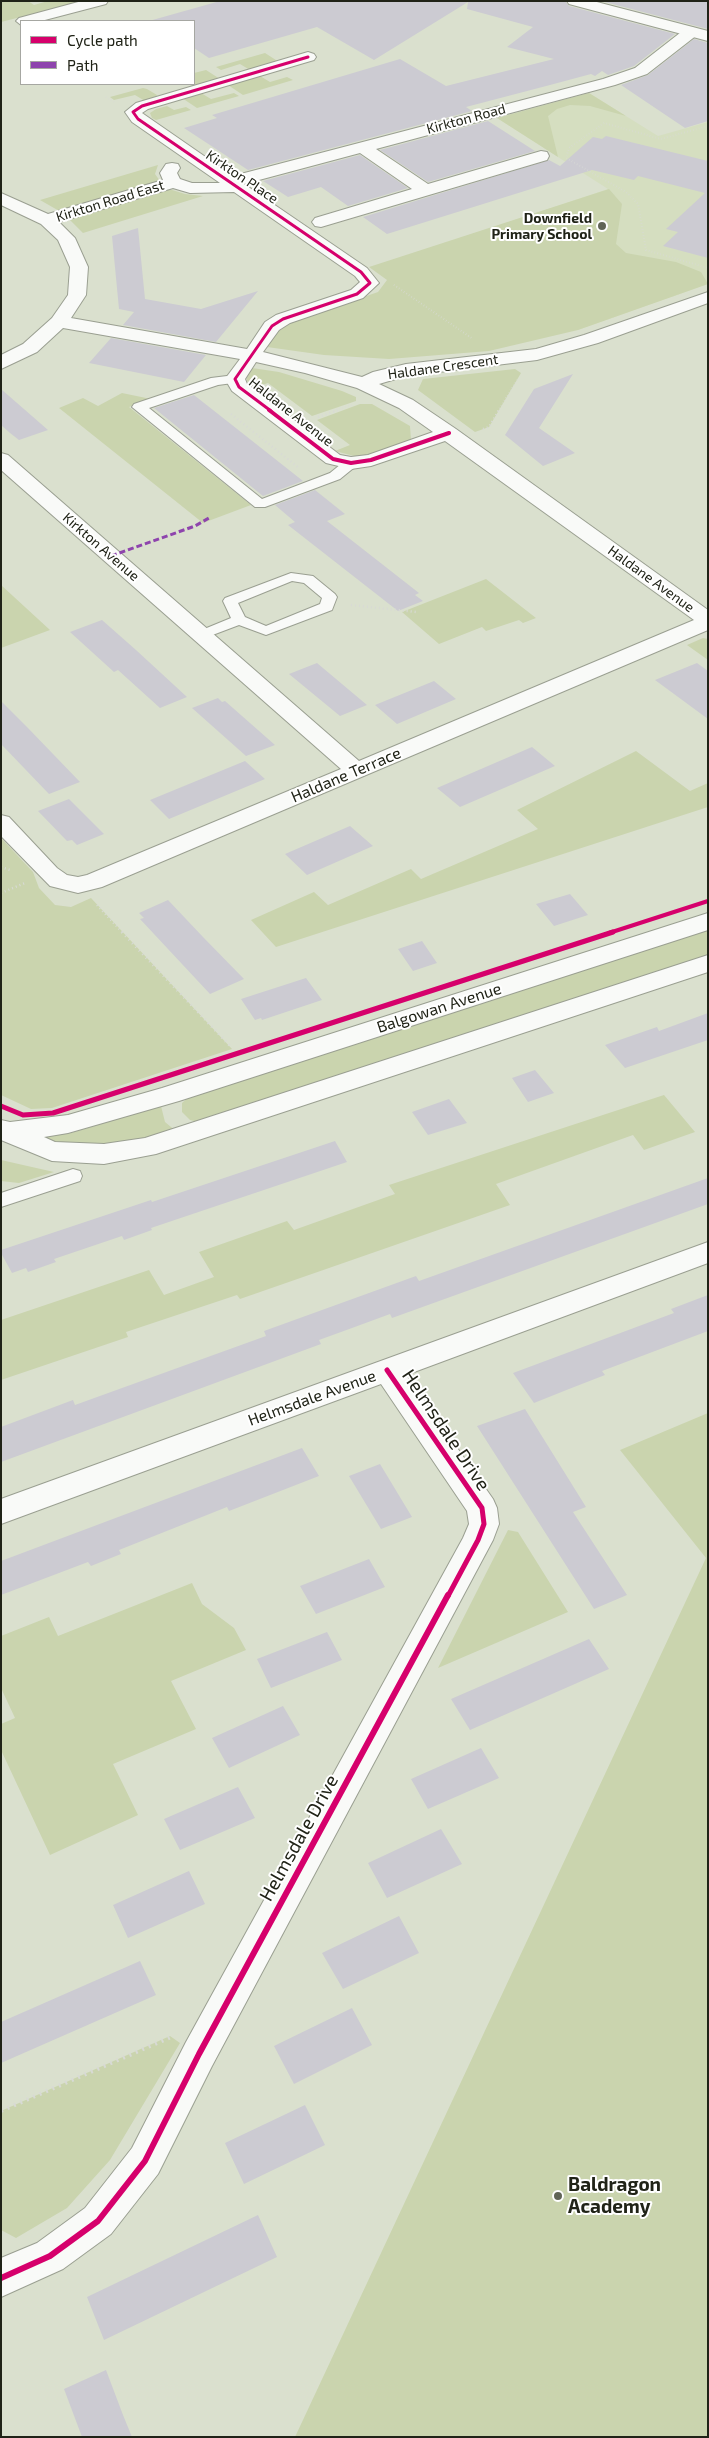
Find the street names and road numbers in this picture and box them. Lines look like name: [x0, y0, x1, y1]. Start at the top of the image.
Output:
street label: Kirkton Road: [425, 100, 507, 138]
street label: Kirkton Place: [203, 147, 281, 207]
street label: Kirkton Road East: [54, 177, 166, 225]
street label: Haldane Crescent: [387, 351, 499, 383]
street label: Haldane Avenue: [245, 374, 337, 450]
street label: Kirkton Avenue: [59, 509, 143, 585]
street label: Haldane Avenue: [605, 542, 697, 616]
street label: Haldane Terrace: [288, 743, 404, 807]
street label: Balgowan Avenue: [374, 979, 504, 1037]
street label: Helmsdale Drive: [397, 1365, 495, 1495]
street label: Helmsdale Avenue: [245, 1366, 379, 1430]
street label: Helmsdale Drive: [255, 1771, 343, 1905]

